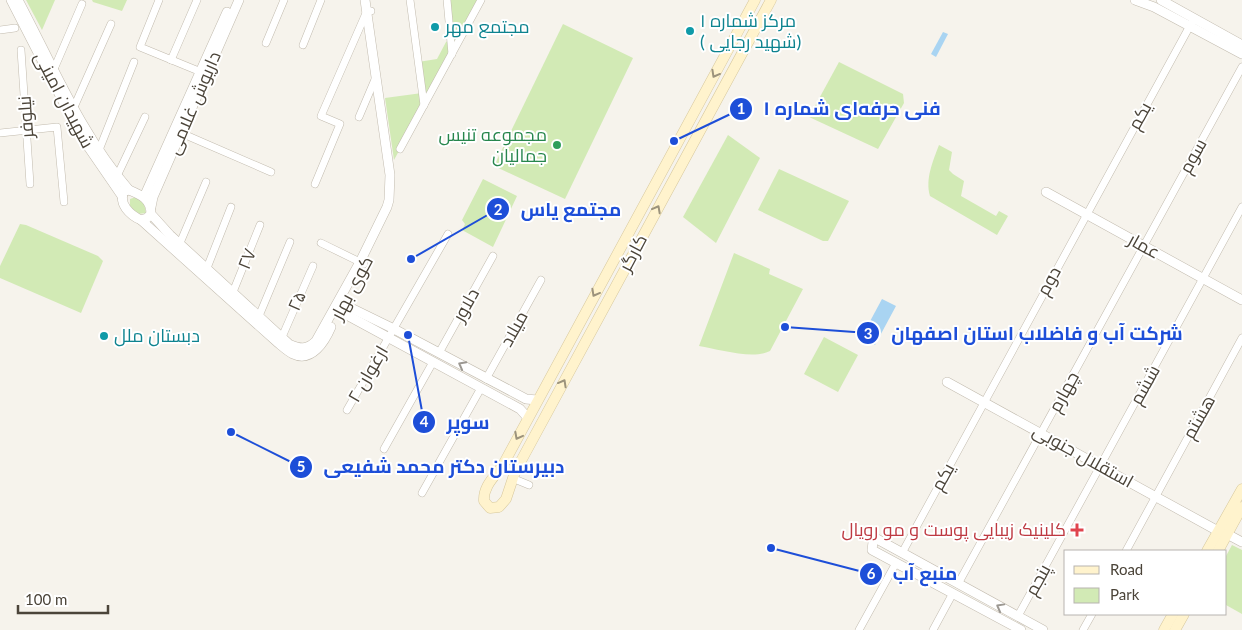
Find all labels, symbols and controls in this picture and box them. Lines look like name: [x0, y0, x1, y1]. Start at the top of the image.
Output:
place label: مرکز شماره ۱ ( شهید رجایی): [700, 9, 801, 53]
place label: مجتمع مهر: [444, 15, 530, 39]
marker: مجتمع مهر: [429, 21, 441, 33]
marker: مرکز شماره ۱ ( شهید رجایی): [684, 25, 696, 37]
street label: شهیدان امینی: [29, 48, 99, 152]
street label: داریوش غلامی: [161, 48, 226, 158]
one-way arrow: [711, 68, 721, 77]
callout: فنی حرفه‌ای شماره ۱: [728, 92, 951, 126]
street label: نیلوفر: [13, 95, 39, 140]
text: فنی حرفه‌ای شماره ۱: [763, 96, 941, 120]
street label: یکم: [1123, 98, 1157, 134]
text: 1: [737, 99, 745, 117]
place label: مجموعه تنیس جمالیان: [439, 123, 547, 167]
street label: سوم: [1174, 134, 1212, 178]
marker: مجموعه تنیس جمالیان: [551, 139, 563, 151]
callout: مجتمع یاس: [486, 192, 631, 226]
text: مجتمع یاس: [521, 197, 621, 223]
text: 2: [494, 200, 503, 218]
one-way arrow: [651, 206, 661, 215]
street label: عمار: [1123, 227, 1164, 264]
street label: کارگر: [613, 230, 652, 276]
street label: ۲۷: [232, 245, 260, 272]
street label: کوی بهار: [325, 252, 378, 325]
street label: دوم: [1031, 262, 1067, 300]
street label: دلاور: [447, 284, 484, 326]
street label: ۲۵: [282, 287, 310, 314]
one-way arrow: [592, 288, 602, 297]
street label: میلاد: [494, 307, 532, 350]
callout: شرکت آب و فاضلاب استان اصفهان: [856, 316, 1192, 350]
text: شرکت آب و فاضلاب استان اصفهان: [891, 321, 1183, 345]
place label: دبستان ملل: [114, 324, 200, 347]
text: 3: [864, 324, 872, 342]
marker: دبستان ملل: [98, 330, 110, 342]
street label: ارغوان ۲: [342, 341, 393, 406]
street label: ششم: [1124, 361, 1166, 409]
one-way arrow: [458, 362, 467, 372]
street label: چهارم: [1043, 367, 1085, 417]
one-way arrow: [557, 379, 567, 388]
street label: هشتم: [1177, 391, 1221, 443]
callout: سوپر: [412, 405, 500, 439]
text: سوپر: [446, 410, 489, 436]
text: 4: [420, 412, 429, 430]
street label: استقلال جنوبی: [1029, 418, 1138, 493]
one-way arrow: [514, 431, 524, 440]
callout: دبیرستان دکتر محمد شفیعی: [289, 450, 575, 484]
text: دبیرستان دکتر محمد شفیعی: [323, 454, 565, 478]
text: 5: [297, 457, 305, 475]
street label: یکم: [926, 459, 960, 495]
place label: کلینیک زیبایی پوست و مو رویال: [842, 518, 1066, 542]
marker: کلینیک زیبایی پوست و مو رویال: [1070, 523, 1084, 537]
legend: [1064, 550, 1227, 615]
callout: منبع آب: [858, 557, 968, 591]
street label: پنجم: [1020, 560, 1057, 600]
text: Road: [1110, 560, 1143, 578]
text: منبع آب: [893, 561, 957, 587]
text: 6: [867, 564, 876, 582]
scale bar: [18, 582, 108, 614]
text: Park: [1110, 585, 1140, 603]
text: 100 m: [25, 590, 67, 608]
one-way arrow: [997, 603, 1006, 613]

